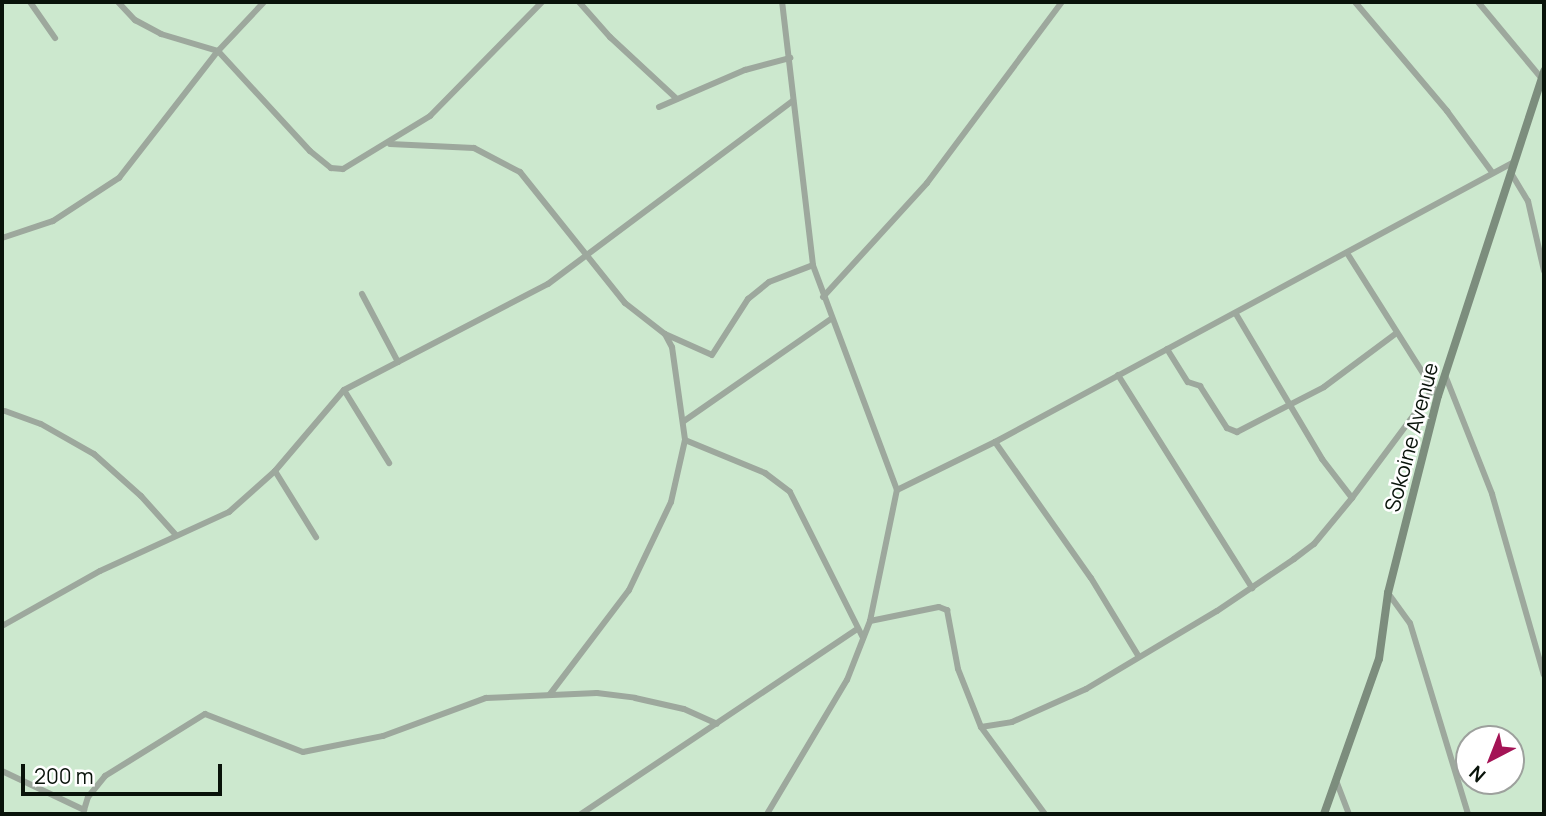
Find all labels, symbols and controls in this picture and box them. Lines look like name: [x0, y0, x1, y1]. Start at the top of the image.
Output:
street label: Sokoine Avenue: [1379, 360, 1443, 514]
north arrow: [1455, 725, 1525, 795]
scale bar: [24, 750, 226, 794]
text: N: [1464, 760, 1491, 788]
text: 200 m: [34, 762, 94, 790]

